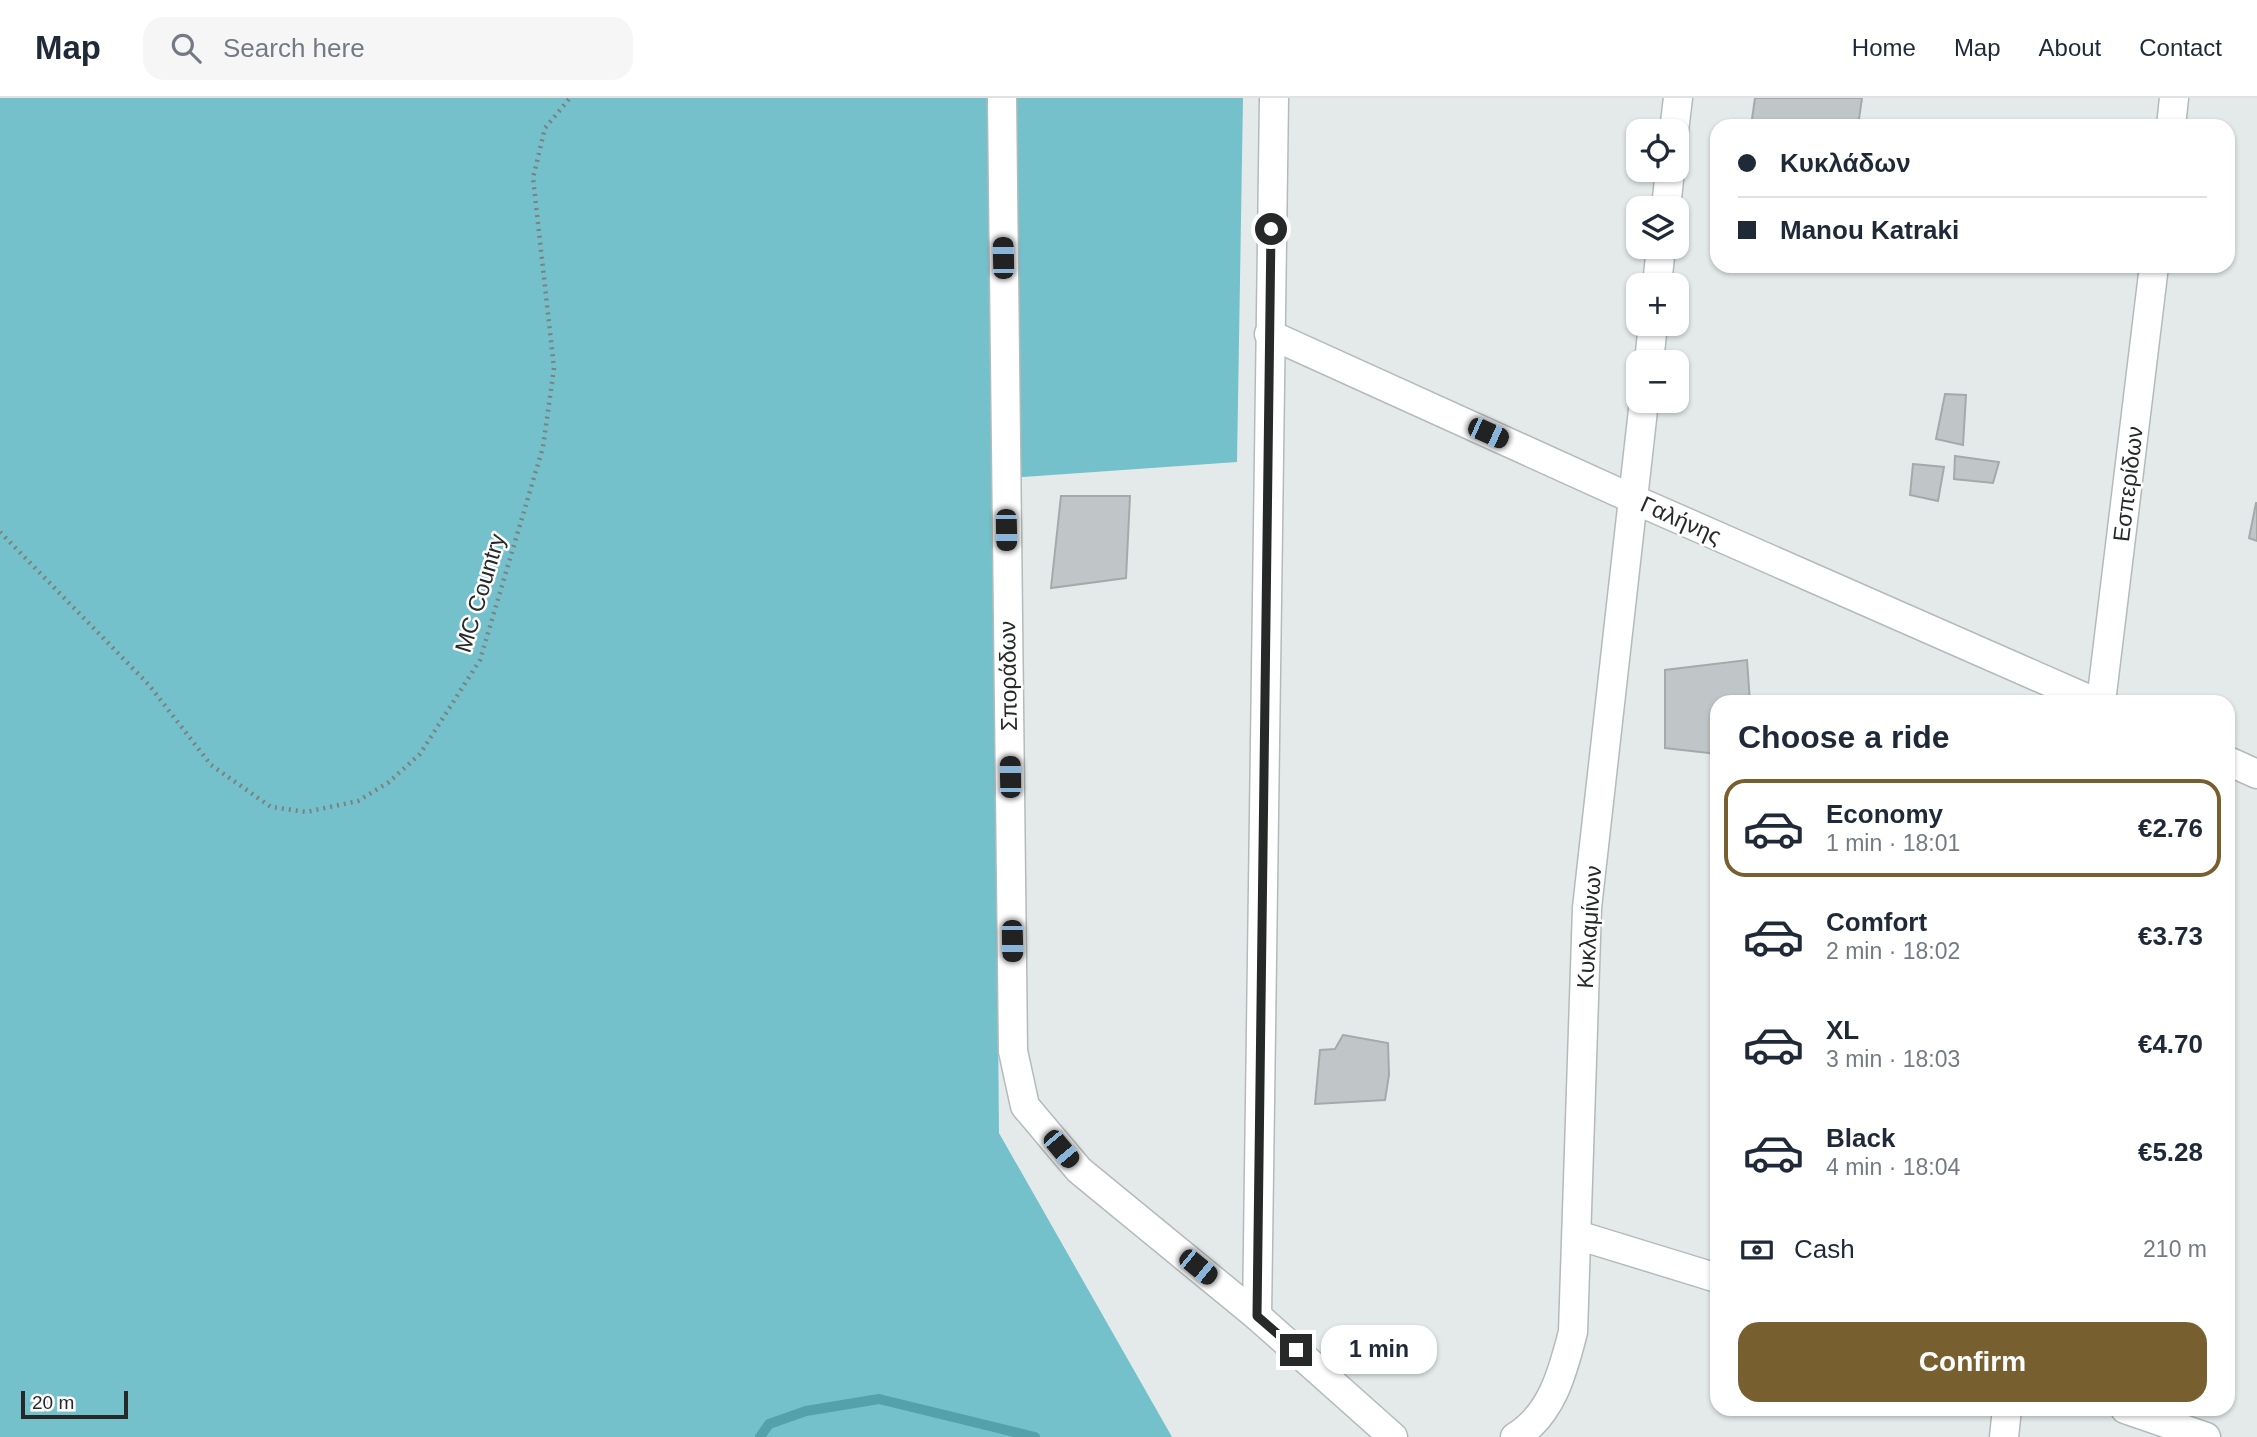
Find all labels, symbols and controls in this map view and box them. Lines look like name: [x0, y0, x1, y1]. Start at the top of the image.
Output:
search box: [143, 17, 633, 80]
text: Map: [35, 29, 101, 66]
icon: search: [167, 29, 205, 67]
text: Search here: [223, 33, 365, 63]
text: Home: [1852, 34, 1916, 61]
text: Map: [1954, 34, 2001, 61]
text: About: [2039, 34, 2101, 61]
text: Contact: [2139, 34, 2222, 61]
map controls: [1626, 119, 1689, 413]
button: locate: [1626, 119, 1689, 182]
text: Κυκλάδων: [1780, 148, 1911, 178]
button: layers: [1626, 196, 1689, 259]
route start: [1255, 213, 1287, 245]
text: Manou Katraki: [1780, 215, 1959, 245]
car: [993, 237, 1014, 279]
button: +: [1626, 273, 1689, 336]
button: −: [1626, 350, 1689, 413]
car: [1465, 415, 1512, 451]
street label: Εσπερίδων: [2108, 425, 2148, 543]
street label: Γαλήνης: [1637, 491, 1725, 549]
car: [996, 509, 1017, 551]
street label: MC Country: [450, 530, 511, 655]
street label: Σποράδων: [994, 621, 1022, 731]
text: Choose a ride: [1738, 719, 1950, 755]
car: [1000, 756, 1021, 798]
icon: car: [1742, 797, 1805, 860]
text: Economy: [1826, 799, 1943, 829]
text: €2.76: [2138, 813, 2203, 843]
text: 1 min · 18:01: [1826, 830, 1960, 856]
street label: Κυκλαμίνων: [1572, 865, 1606, 989]
icon: car: [1742, 905, 1805, 968]
text: Comfort: [1826, 907, 1927, 937]
car: [1002, 920, 1023, 962]
text: €3.73: [2138, 921, 2203, 951]
text: 2 min · 18:02: [1826, 938, 1960, 964]
icon: car: [1742, 1013, 1805, 1076]
text: XL: [1826, 1015, 1859, 1045]
text: €4.70: [2138, 1029, 2203, 1059]
text: 3 min · 18:03: [1826, 1046, 1960, 1072]
icon: car: [1742, 1121, 1805, 1184]
text: Black: [1826, 1123, 1895, 1153]
car: [1040, 1126, 1083, 1172]
text: €5.28: [2138, 1137, 2203, 1167]
text: 4 min · 18:04: [1826, 1154, 1960, 1180]
icon: cash: [1738, 1231, 1776, 1269]
text: Cash: [1794, 1234, 1855, 1264]
text: 210 m: [2143, 1236, 2207, 1262]
car: [1176, 1246, 1221, 1288]
button: Confirm: [1738, 1322, 2207, 1402]
callout: 1 min: [1320, 1326, 1436, 1374]
route end: [1280, 1334, 1312, 1366]
text: 1 min: [1349, 1336, 1409, 1362]
scale bar: [21, 1388, 128, 1420]
text: 20 m: [32, 1392, 74, 1413]

